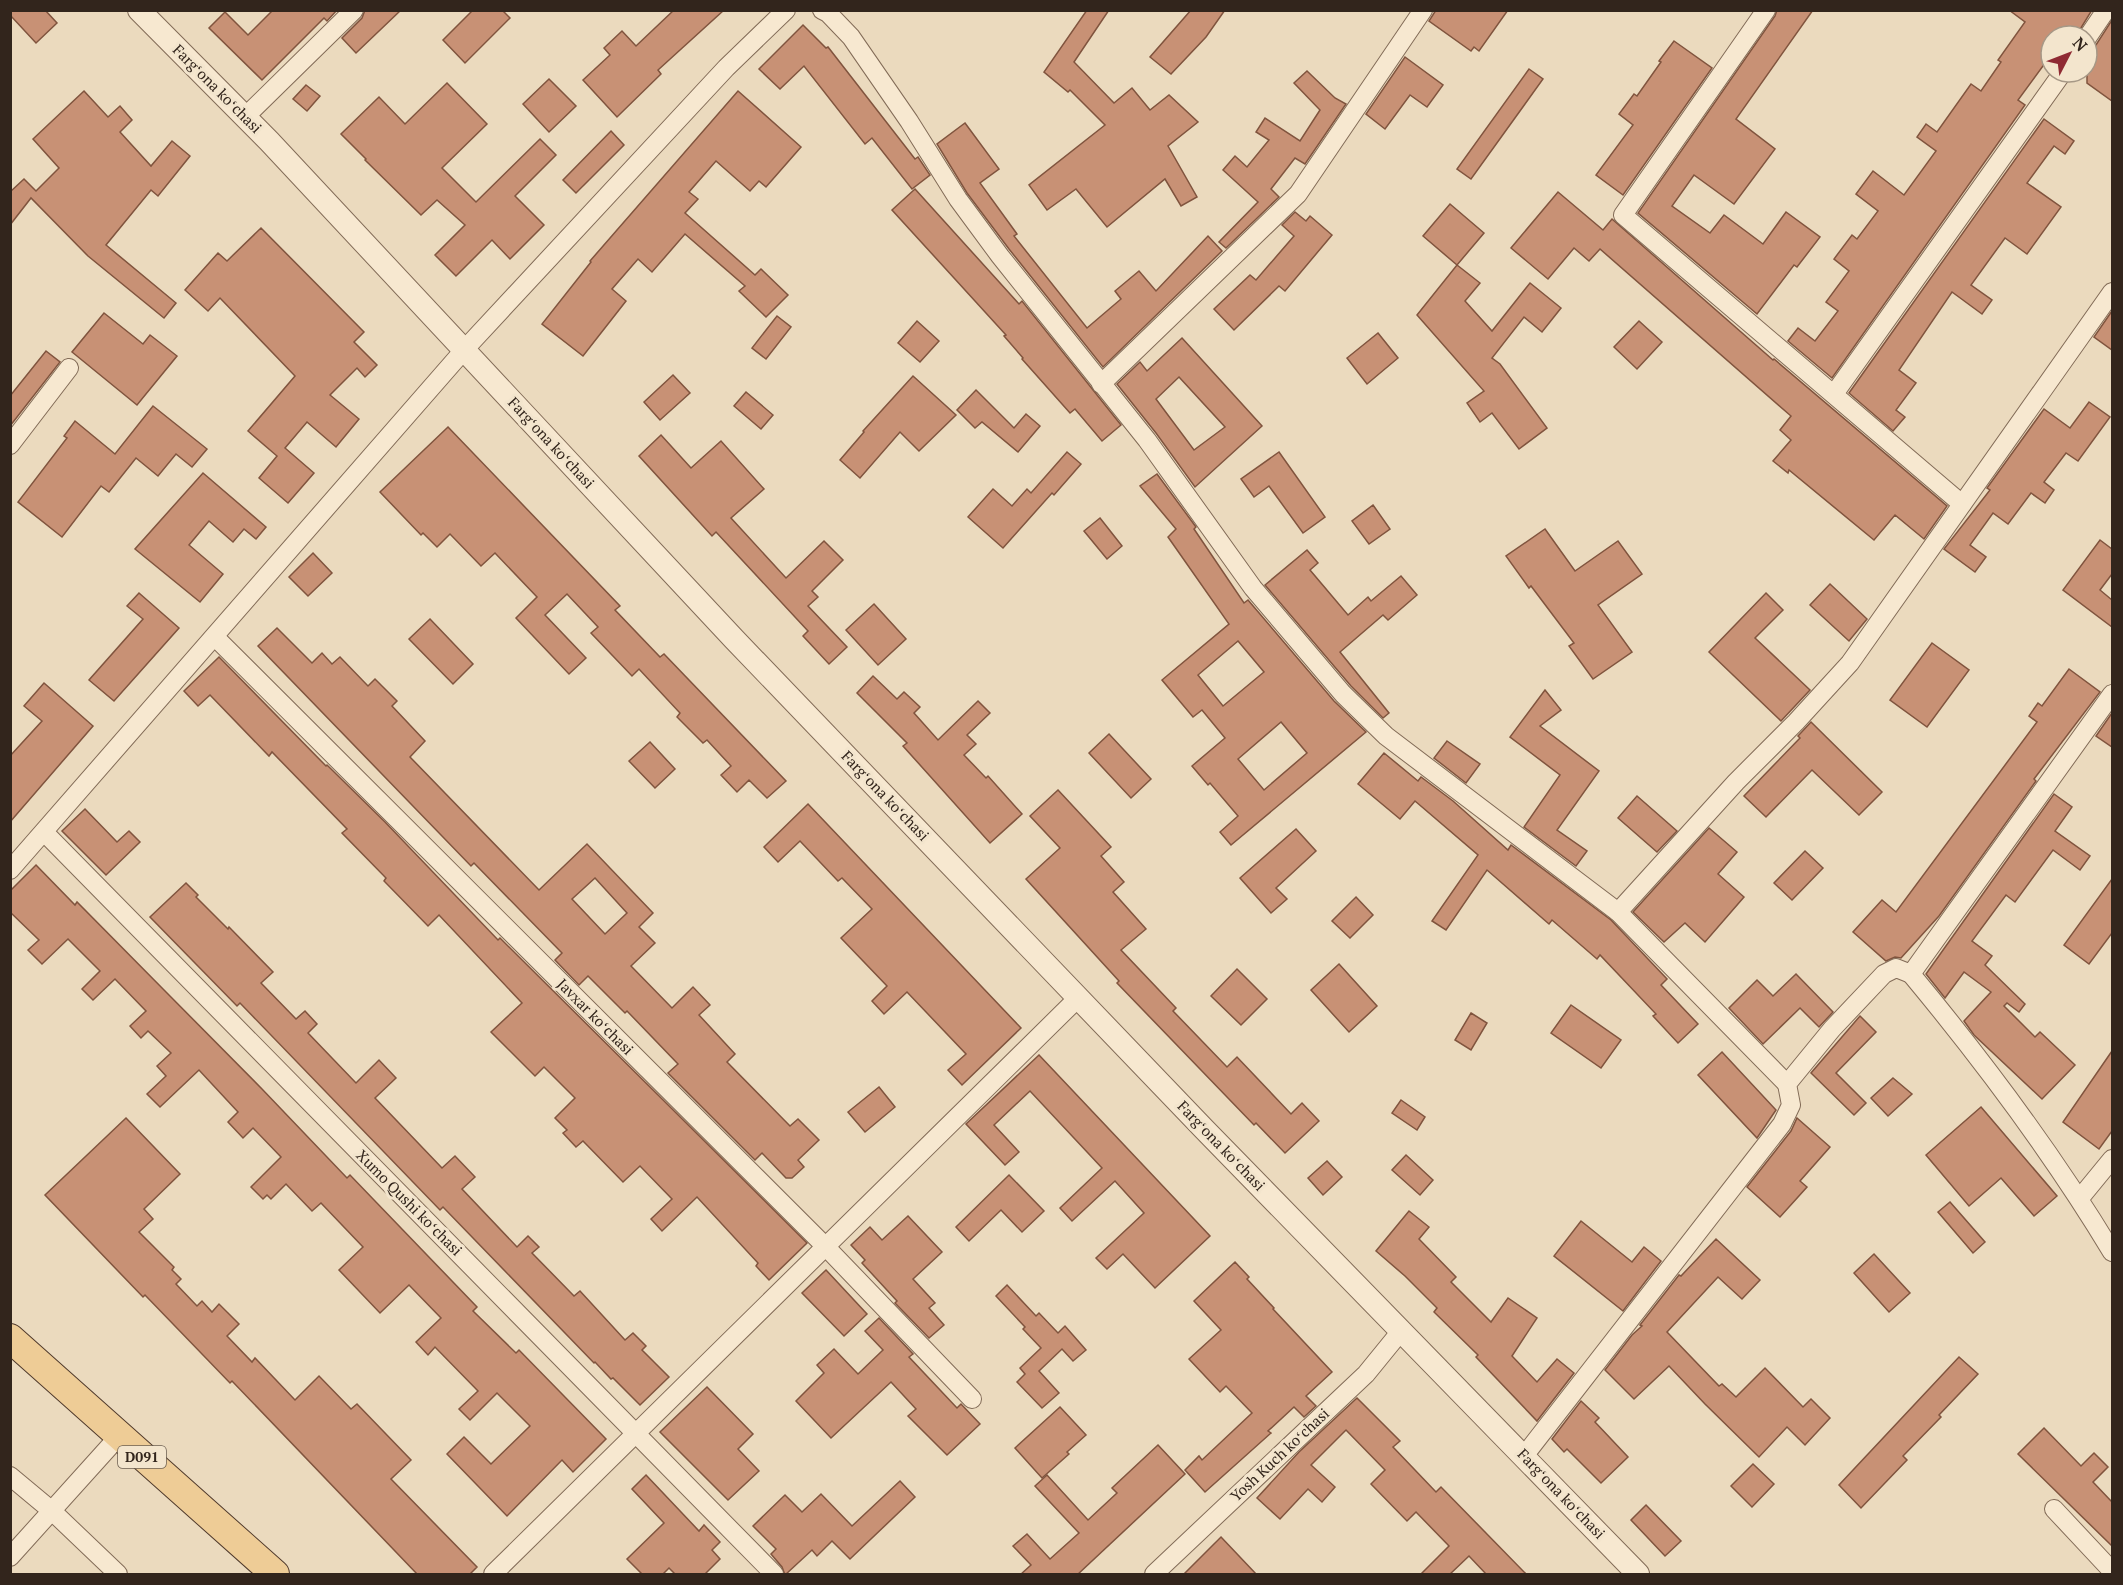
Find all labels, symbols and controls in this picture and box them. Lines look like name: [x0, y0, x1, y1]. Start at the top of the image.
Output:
north arrow: [2039, 24, 2099, 84]
text: N: [2068, 32, 2092, 56]
street label: Fargʻona koʻchasi: [169, 39, 267, 137]
street label: Fargʻona koʻchasi: [504, 392, 599, 492]
street label: Fargʻona koʻchasi: [838, 746, 934, 845]
street label: Javxar koʻchasi: [553, 974, 638, 1059]
street label: Fargʻona koʻchasi: [1174, 1096, 1270, 1195]
street label: Xumo Qushi koʻchasi: [352, 1145, 467, 1260]
street label: Yosh Kuch koʻchasi: [1226, 1403, 1333, 1505]
street label: Fargʻona koʻchasi: [1514, 1444, 1610, 1543]
road number: D091: [118, 1446, 166, 1468]

